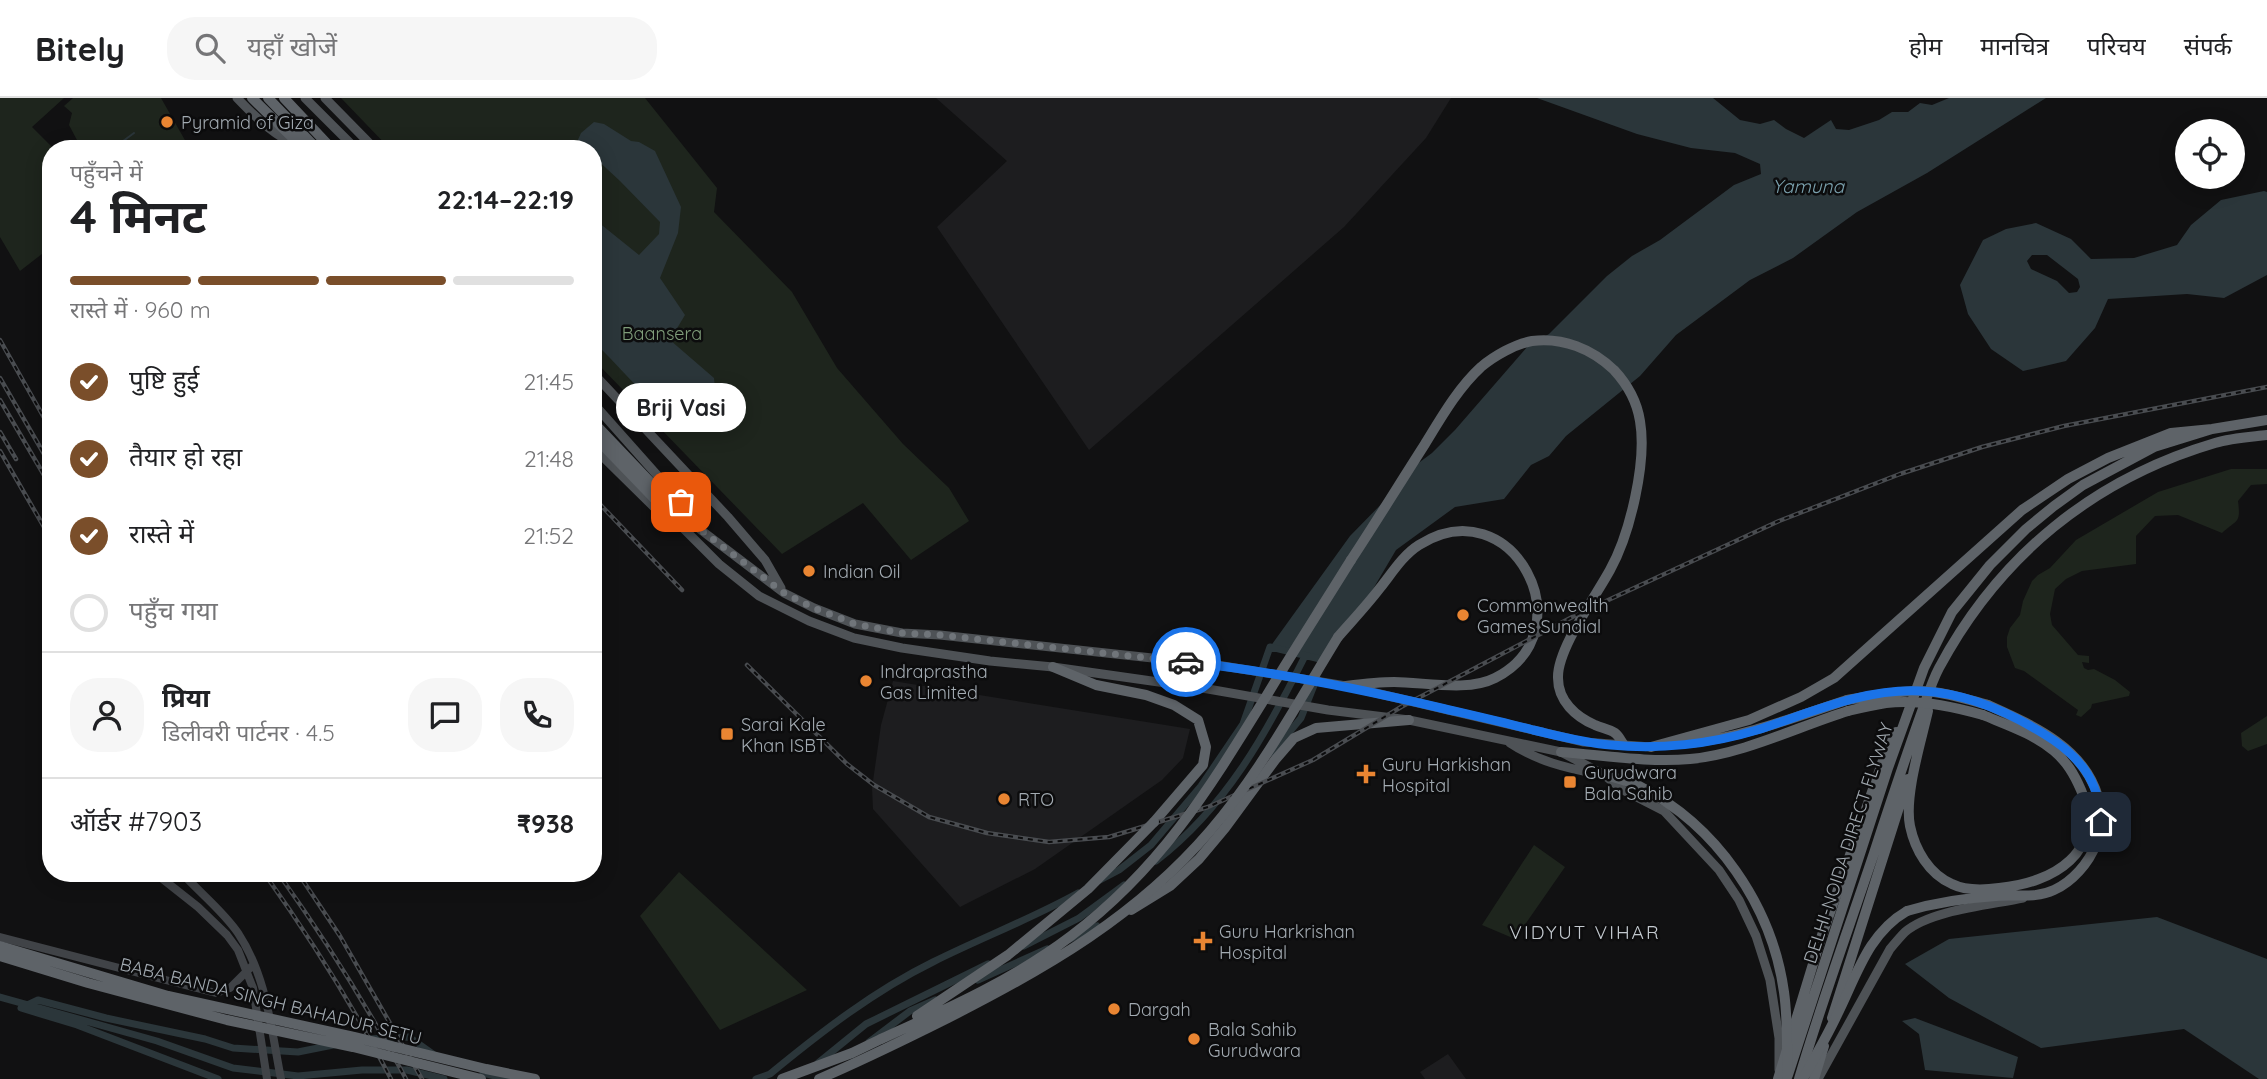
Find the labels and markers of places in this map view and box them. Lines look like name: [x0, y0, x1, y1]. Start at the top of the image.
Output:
place label: Pyramid of Giza: [181, 111, 314, 134]
marker: Pyramid of Giza: [159, 114, 175, 130]
callout: Brij Vasi: [616, 383, 746, 432]
pin: [651, 472, 711, 532]
place label: Indian Oil: [823, 560, 901, 583]
marker: Indian Oil: [801, 563, 817, 579]
place label: Commonwealth Games Sundial: [1477, 594, 1609, 638]
marker: Commonwealth Games Sundial: [1455, 607, 1471, 623]
place label: Indraprastha Gas Limited: [880, 660, 988, 704]
marker: Indraprastha Gas Limited: [858, 673, 874, 689]
place label: Sarai Kale Khan ISBT: [741, 713, 827, 757]
marker: Sarai Kale Khan ISBT: [719, 726, 735, 742]
place label: Guru Harkishan Hospital: [1382, 753, 1511, 797]
place label: Gurudwara Bala Sahib: [1584, 761, 1677, 805]
marker: Guru Harkishan Hospital: [1356, 764, 1376, 784]
marker: Gurudwara Bala Sahib: [1562, 774, 1578, 790]
place label: RTO: [1018, 788, 1054, 811]
marker: RTO: [996, 791, 1012, 807]
pin: [2071, 792, 2131, 852]
place label: Guru Harkrishan Hospital: [1219, 920, 1355, 964]
marker: Guru Harkrishan Hospital: [1193, 931, 1213, 951]
place label: Dargah: [1128, 998, 1191, 1021]
marker: Dargah: [1106, 1001, 1122, 1017]
place label: Bala Sahib Gurudwara: [1208, 1018, 1301, 1062]
marker: Bala Sahib Gurudwara: [1186, 1031, 1202, 1047]

